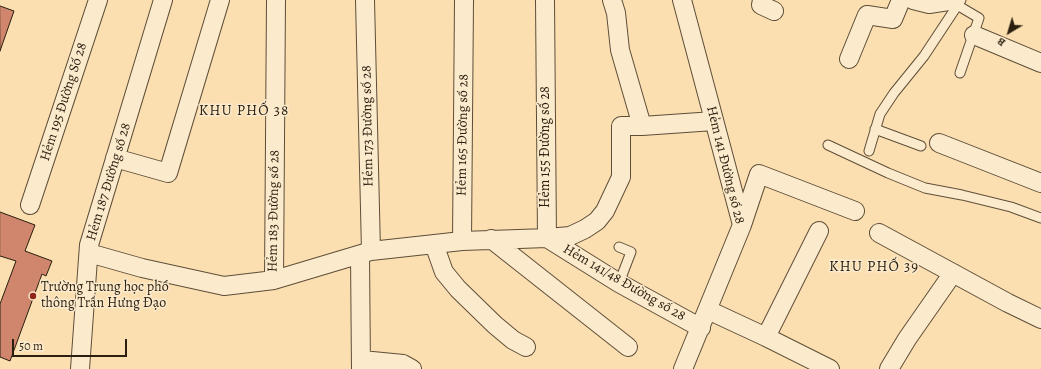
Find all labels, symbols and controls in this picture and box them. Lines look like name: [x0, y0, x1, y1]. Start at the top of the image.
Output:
north arrow: [989, 12, 1029, 52]
text: B: [994, 34, 1009, 50]
street label: Hẻm 195 Đường Số 28: [37, 41, 91, 163]
street label: Hẻm 173 Đường số 28: [359, 65, 377, 187]
street label: Hẻm 165 Đường số 28: [454, 74, 472, 196]
street label: Hẻm 155 Đường số 28: [538, 86, 554, 208]
district label: KHU PHỐ 38: [199, 102, 289, 120]
street label: Hẻm 141 Đường số 28: [702, 104, 748, 226]
street label: Hẻm 187 Đường số 28: [83, 121, 135, 243]
street label: Hẻm 183 Đường số 28: [265, 150, 283, 272]
street label: Hẻm 141/48 Đường số 28: [560, 241, 688, 325]
district label: KHU PHỐ 39: [829, 258, 919, 276]
place label: Trường Trung học phổ thông Trần Hưng Đạo: [41, 280, 169, 312]
marker: Trường Trung học phổ thông Trần Hưng Đạo: [28, 291, 38, 301]
scale bar: [14, 331, 129, 357]
text: 50 m: [19, 338, 43, 354]

